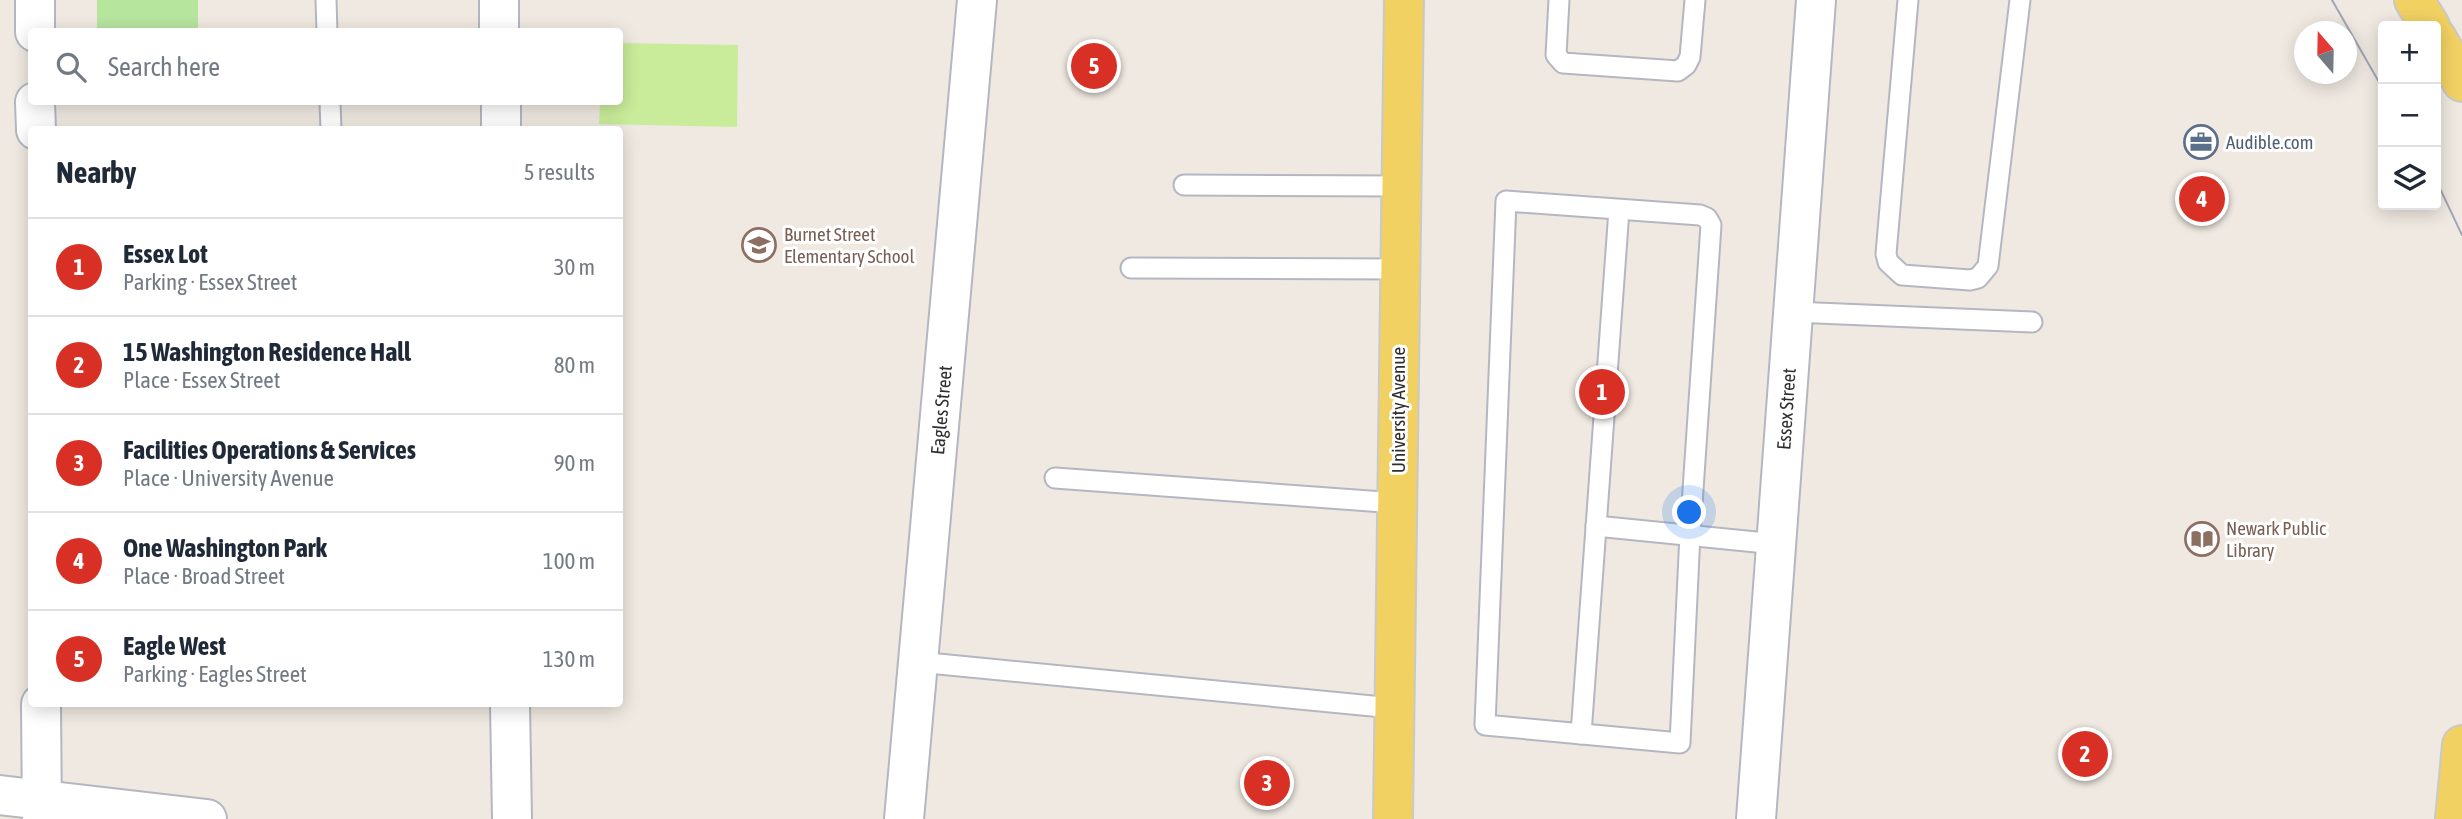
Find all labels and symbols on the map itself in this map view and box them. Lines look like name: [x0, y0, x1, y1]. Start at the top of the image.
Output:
north arrow: [2294, 21, 2357, 84]
pin: 5: [1071, 40, 1117, 92]
office icon: Audible.com: [2182, 123, 2220, 161]
place label: Audible.com: [2226, 131, 2313, 153]
pin: 4: [2179, 173, 2225, 225]
place label: Burnet Street Elementary School: [784, 223, 915, 267]
school or university icon: Burnet Street Elementary School: [740, 226, 778, 264]
street label: University Avenue: [1387, 347, 1409, 473]
street label: Eagles Street: [926, 364, 956, 456]
pin: 1: [1579, 366, 1625, 418]
street label: Essex Street: [1772, 367, 1800, 451]
your location: [1672, 495, 1706, 529]
place label: Newark Public Library: [2226, 517, 2327, 561]
library icon: Newark Public Library: [2183, 520, 2221, 558]
pin: 2: [2062, 728, 2108, 780]
pin: 3: [1244, 757, 1290, 809]

